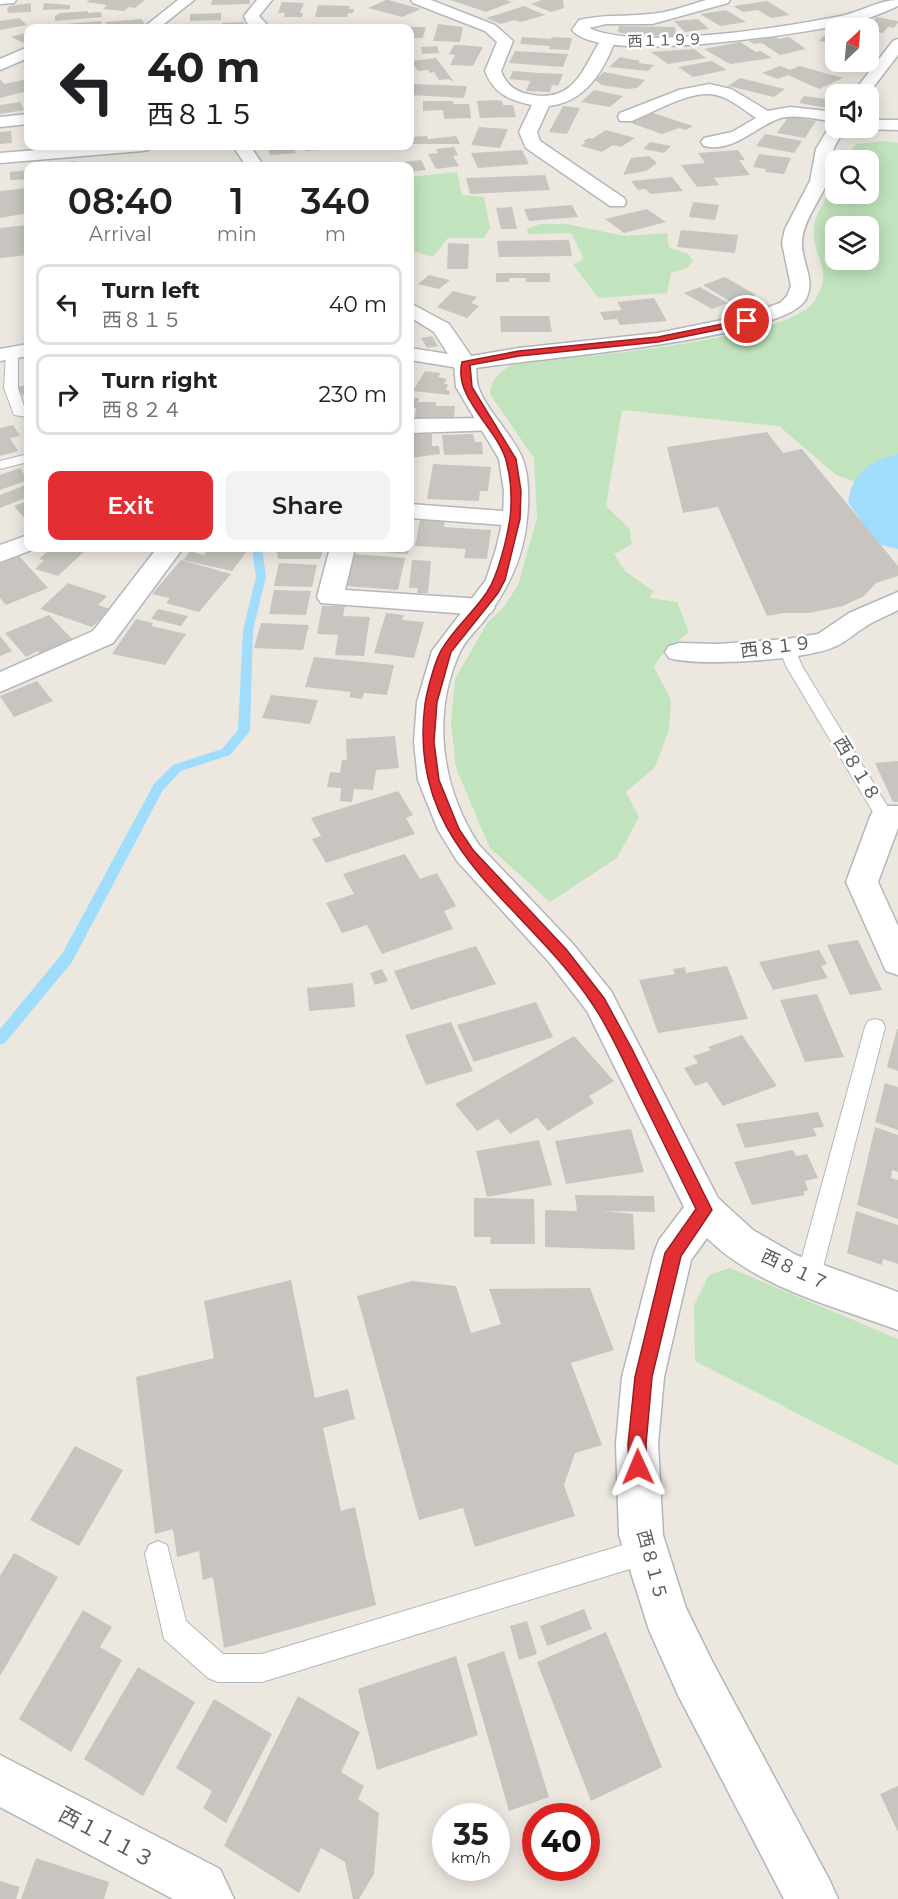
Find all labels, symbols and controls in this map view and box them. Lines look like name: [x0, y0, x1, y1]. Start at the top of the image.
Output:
north arrow: [825, 18, 879, 72]
map controls: [825, 18, 879, 270]
street label: 西１１９９: [627, 29, 703, 51]
text: 40 m: [147, 41, 260, 93]
icon: left: [48, 48, 126, 126]
button: sound: [825, 84, 879, 138]
text: 西８１５: [147, 98, 255, 131]
button: search: [825, 150, 879, 204]
text: 08:40: [68, 179, 173, 223]
text: 1: [230, 179, 244, 223]
text: 340: [301, 179, 370, 223]
button: layers: [825, 216, 879, 270]
text: Arrival: [89, 222, 152, 246]
text: min: [217, 222, 257, 246]
text: m: [325, 222, 346, 246]
text: Turn left: [102, 277, 200, 304]
icon: left: [51, 288, 84, 321]
text: 40 m: [329, 291, 387, 318]
pin: [721, 295, 772, 346]
icon: arrive: [730, 304, 763, 337]
text: 西８１５: [102, 308, 182, 332]
text: Turn right: [102, 367, 217, 394]
icon: right: [51, 378, 84, 411]
text: 230 m: [318, 381, 387, 408]
text: 西８２４: [102, 398, 182, 422]
button: Exit: [48, 471, 213, 540]
button: Share: [225, 471, 390, 540]
street label: 西８１９: [739, 632, 813, 662]
street label: 西８１８: [829, 732, 885, 806]
street label: 西８１７: [758, 1245, 832, 1295]
position arrow: [606, 1435, 670, 1499]
street label: 西８１５: [632, 1527, 672, 1603]
street label: 西１１１３: [55, 1801, 159, 1873]
speed limit sign: 40: [522, 1803, 600, 1881]
text: 35: [453, 1816, 489, 1853]
text: km/h: [451, 1848, 491, 1867]

